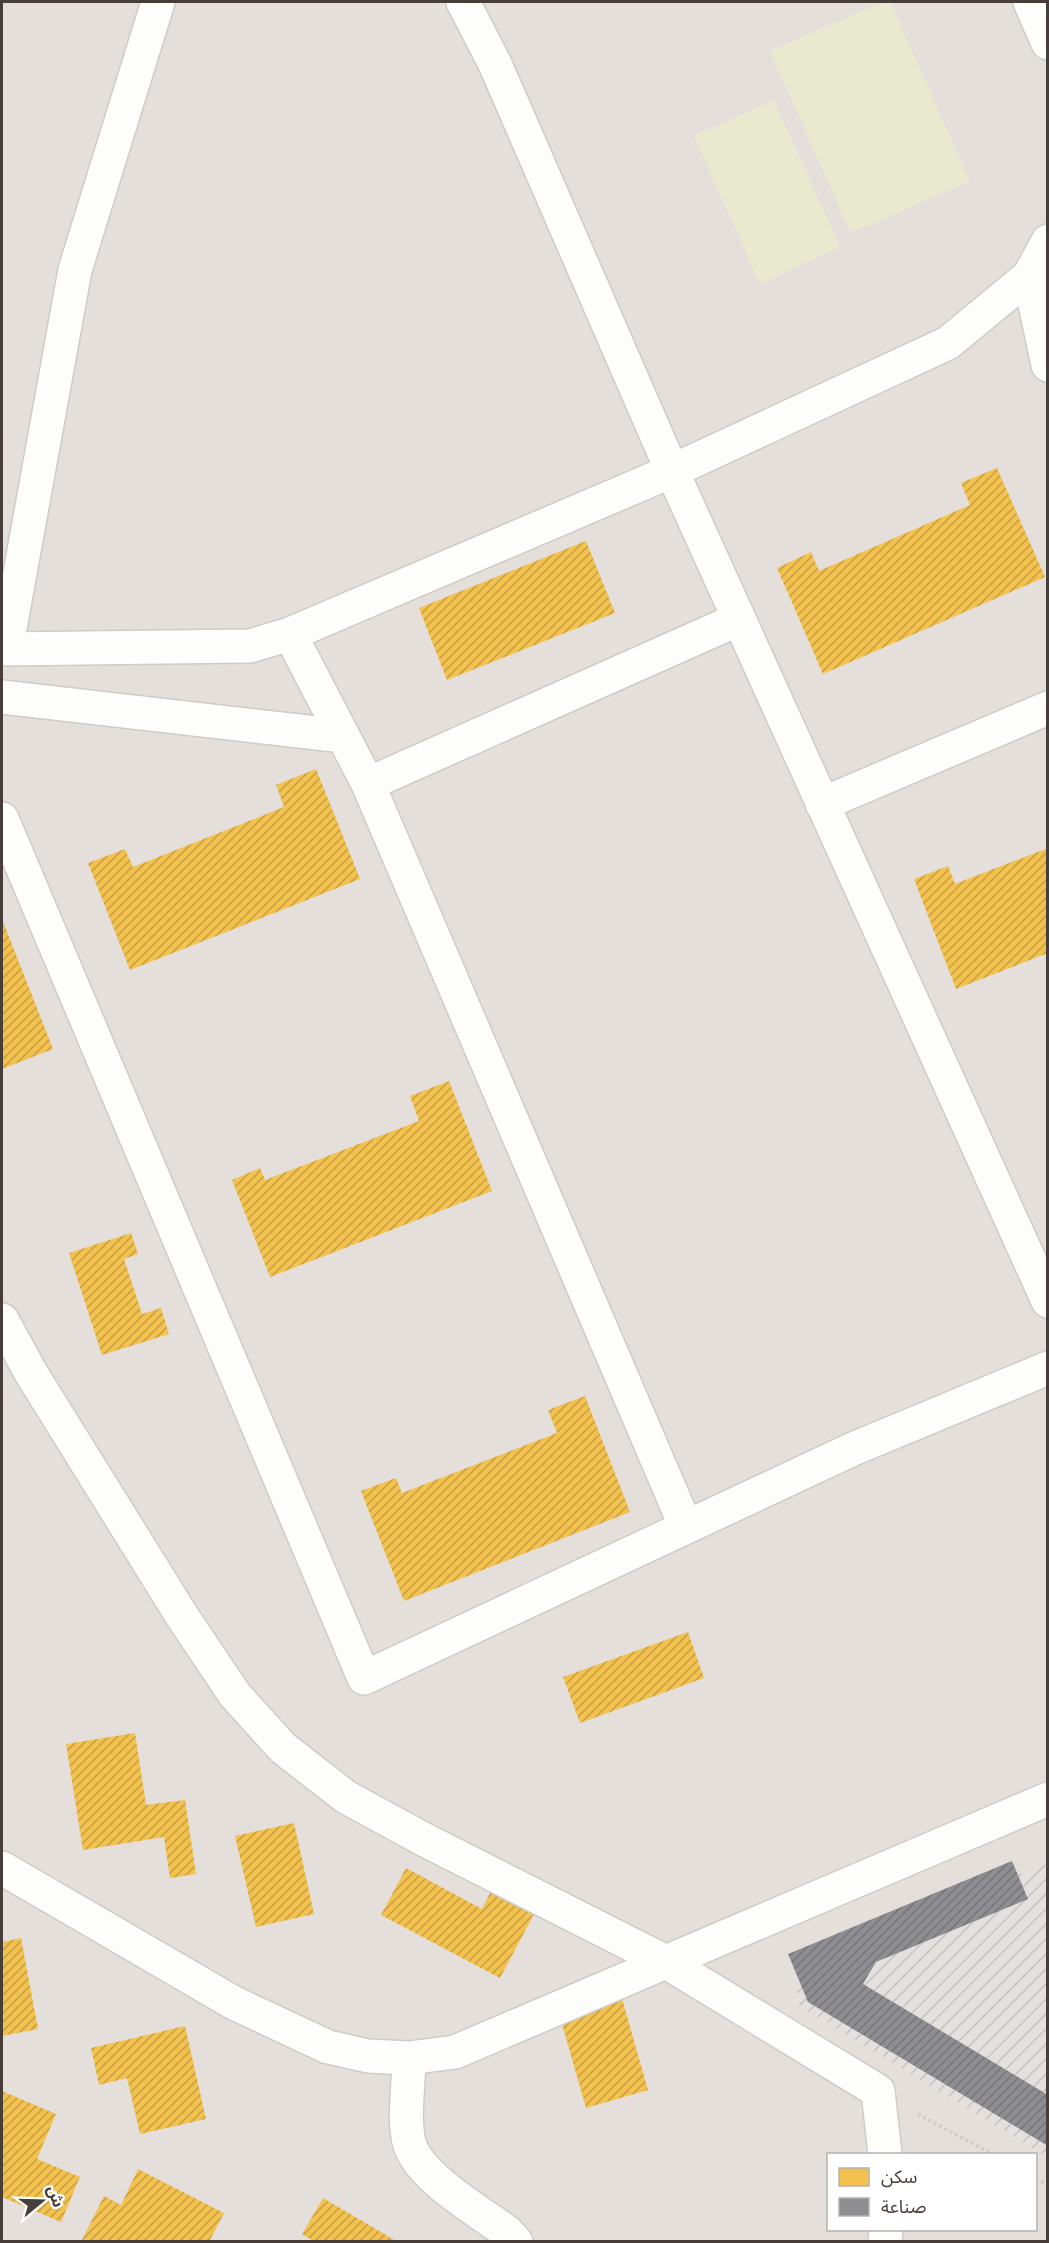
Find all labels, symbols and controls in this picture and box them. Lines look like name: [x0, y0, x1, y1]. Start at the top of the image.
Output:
legend: [827, 2153, 1037, 2231]
text: سكن: [881, 2164, 917, 2188]
north arrow: [12, 2171, 72, 2231]
text: ش: [42, 2182, 70, 2210]
text: صناعة: [881, 2194, 926, 2218]

